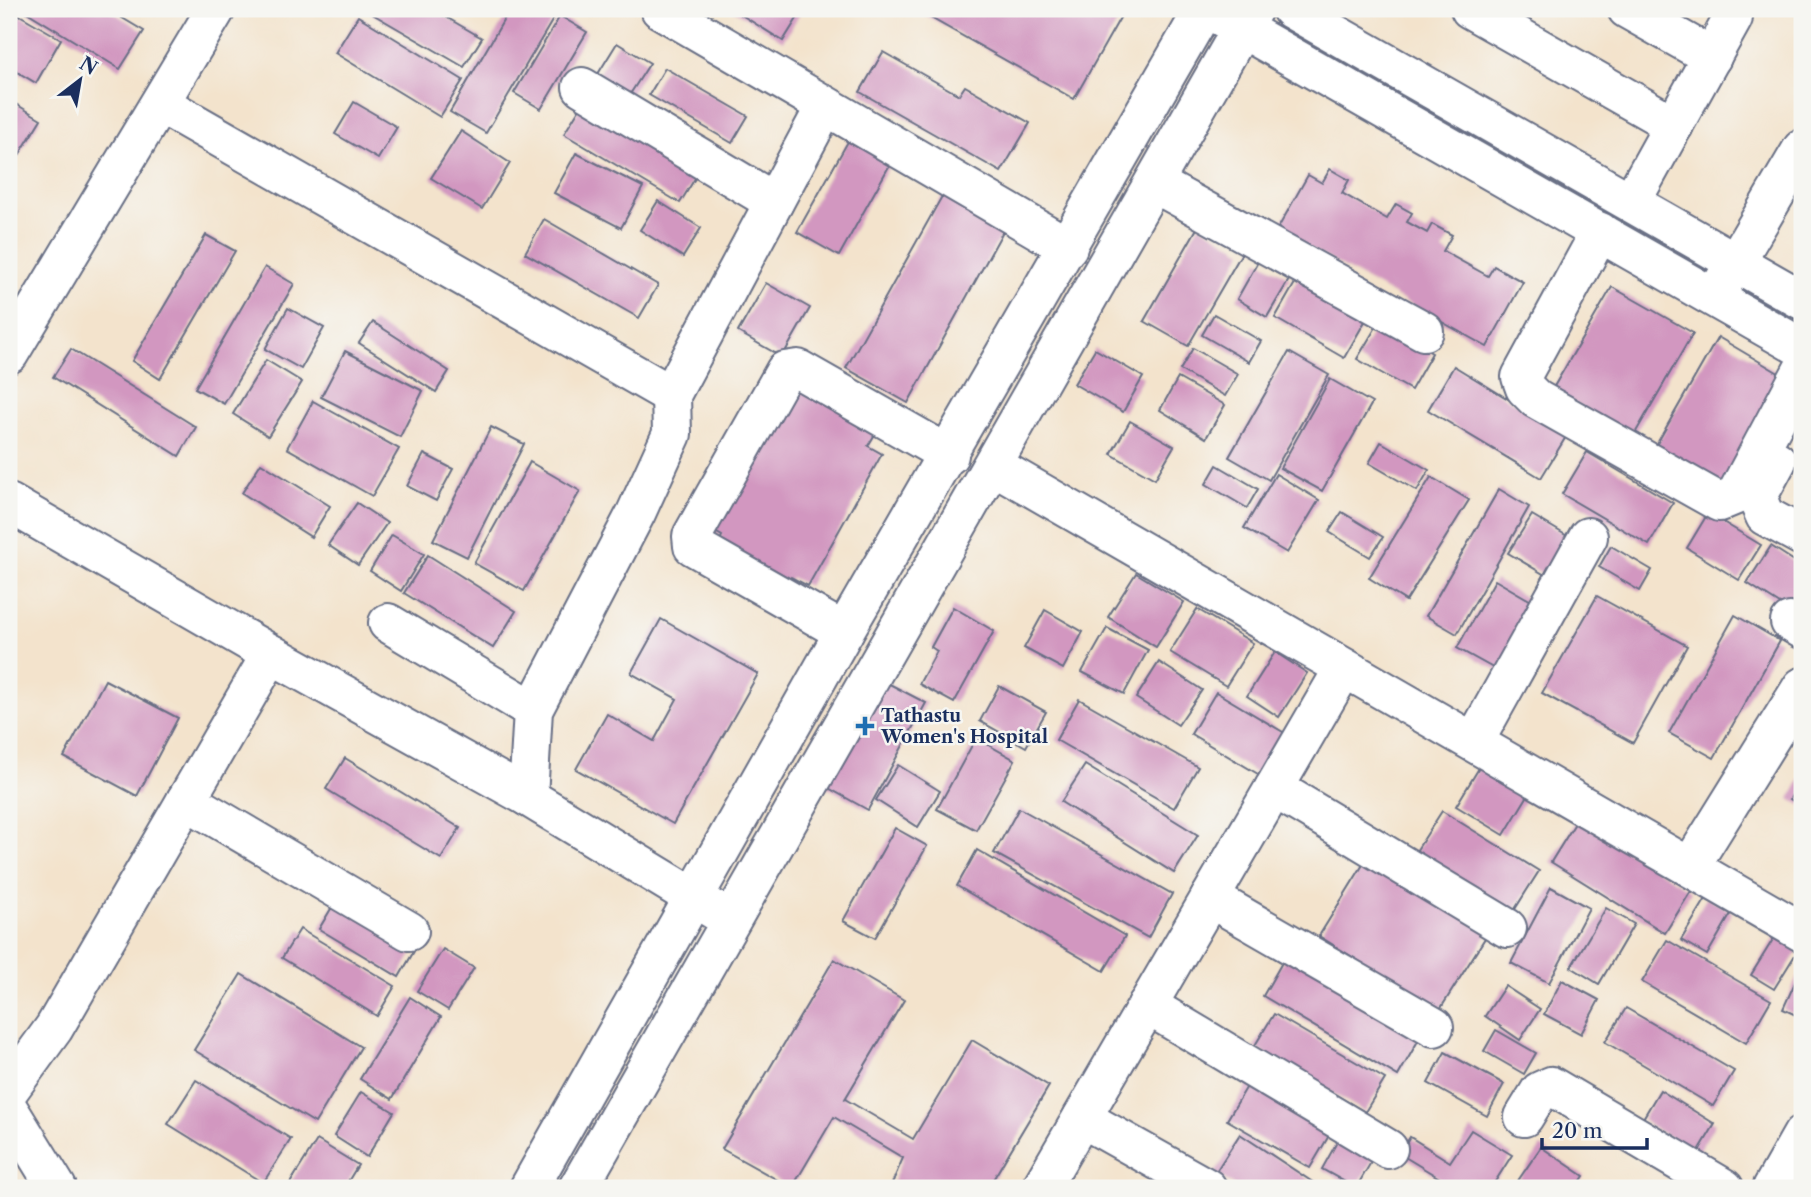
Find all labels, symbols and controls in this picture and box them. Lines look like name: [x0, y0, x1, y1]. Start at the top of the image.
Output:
north arrow: [46, 46, 116, 116]
text: N: [75, 52, 101, 80]
place label: Tathastu Women's Hospital: [880, 705, 1048, 748]
marker: Tathastu Women's Hospital: [855, 716, 875, 736]
scale bar: [1542, 1106, 1646, 1150]
text: 20 m: [1552, 1118, 1603, 1143]

